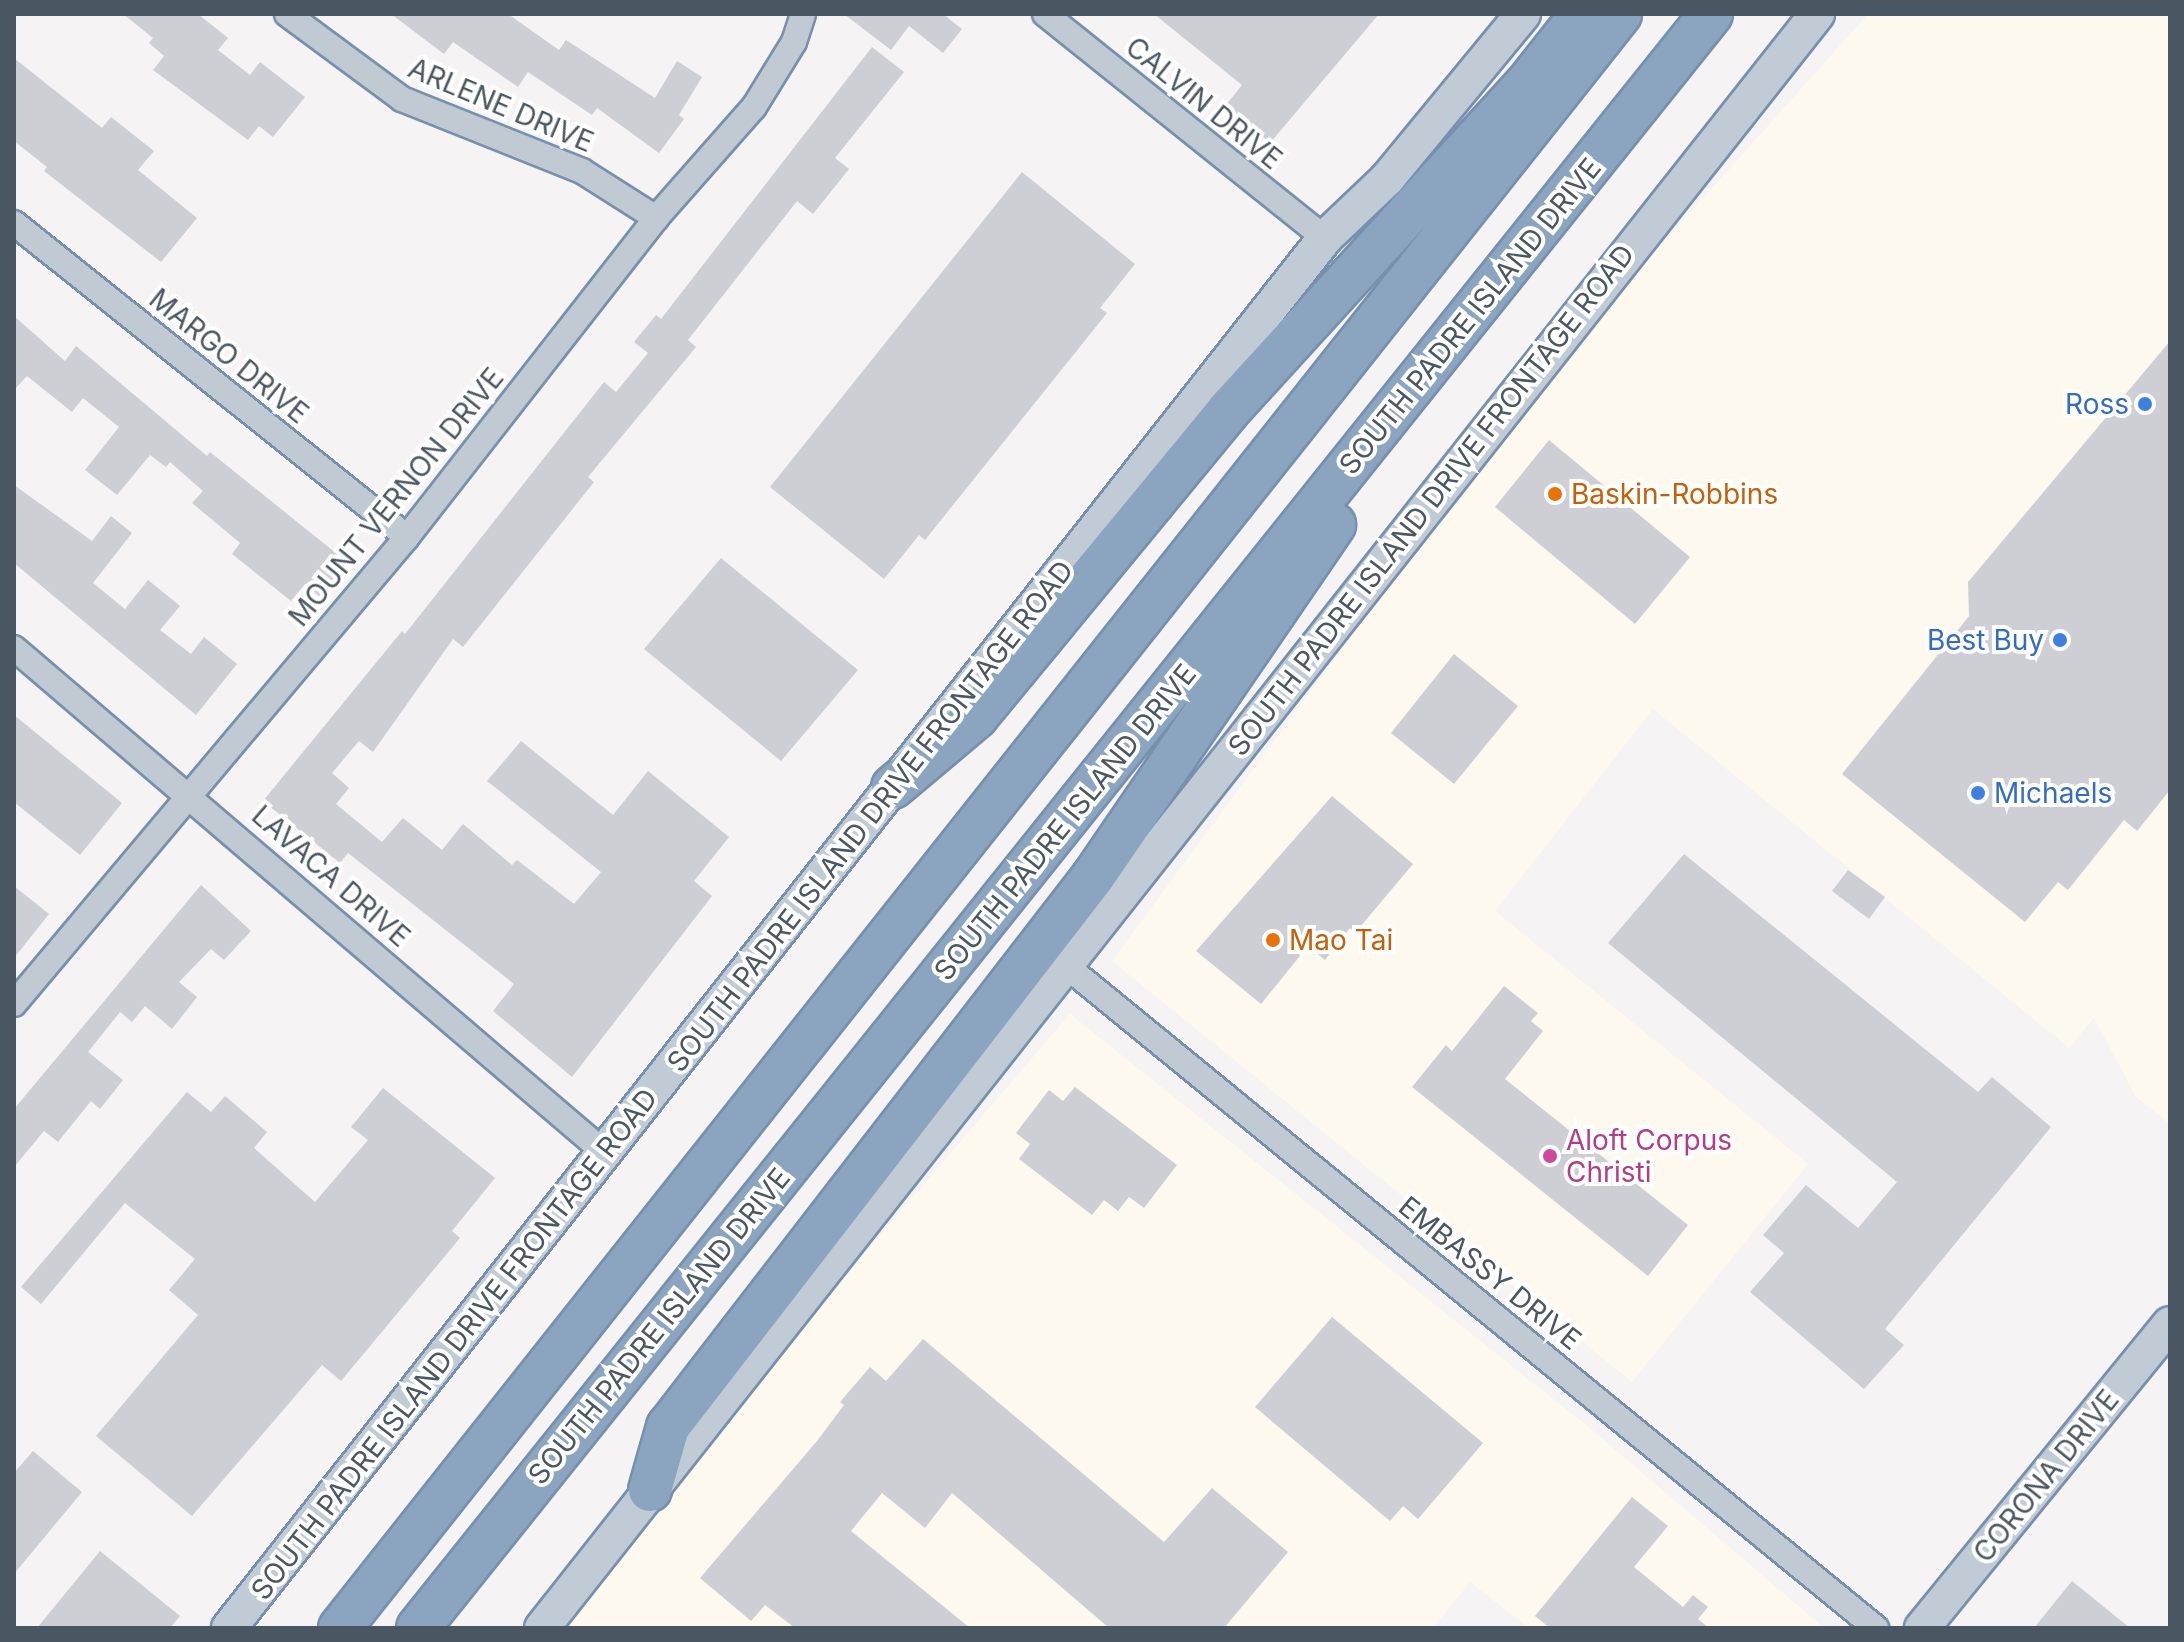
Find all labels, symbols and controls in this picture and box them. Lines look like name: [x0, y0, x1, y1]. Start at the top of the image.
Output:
street label: CALVIN DRIVE: [1119, 30, 1289, 176]
street label: ARLENE DRIVE: [403, 51, 599, 159]
street label: SOUTH PADRE ISLAND DRIVE: [1332, 151, 1608, 481]
street label: SOUTH PADRE ISLAND DRIVE FRONTAGE ROAD: [1221, 238, 1641, 762]
street label: MARGO DRIVE: [143, 282, 315, 430]
street label: MOUNT VERNON DRIVE: [282, 361, 510, 633]
place label: Ross: [2065, 387, 2129, 421]
marker: Ross: [2136, 395, 2154, 413]
place label: Baskin-Robbins: [1571, 477, 1778, 511]
marker: Baskin-Robbins: [1546, 485, 1564, 503]
street label: SOUTH PADRE ISLAND DRIVE FRONTAGE ROAD: [660, 554, 1080, 1078]
place label: Best Buy: [1927, 623, 2044, 657]
marker: Best Buy: [2051, 631, 2069, 649]
street label: SOUTH PADRE ISLAND DRIVE: [927, 657, 1203, 987]
place label: Michaels: [1994, 776, 2112, 810]
marker: Michaels: [1969, 784, 1987, 802]
street label: LAVACA DRIVE: [245, 798, 417, 954]
place label: Mao Tai: [1289, 923, 1393, 957]
marker: Mao Tai: [1264, 931, 1282, 949]
street label: SOUTH PADRE ISLAND DRIVE FRONTAGE ROAD: [244, 1082, 664, 1606]
place label: Aloft Corpus Christi: [1566, 1123, 1732, 1189]
marker: Aloft Corpus Christi: [1541, 1147, 1559, 1165]
street label: SOUTH PADRE ISLAND DRIVE: [521, 1161, 797, 1491]
street label: EMBASSY DRIVE: [1392, 1189, 1588, 1357]
street label: CORONA DRIVE: [1966, 1383, 2126, 1569]

